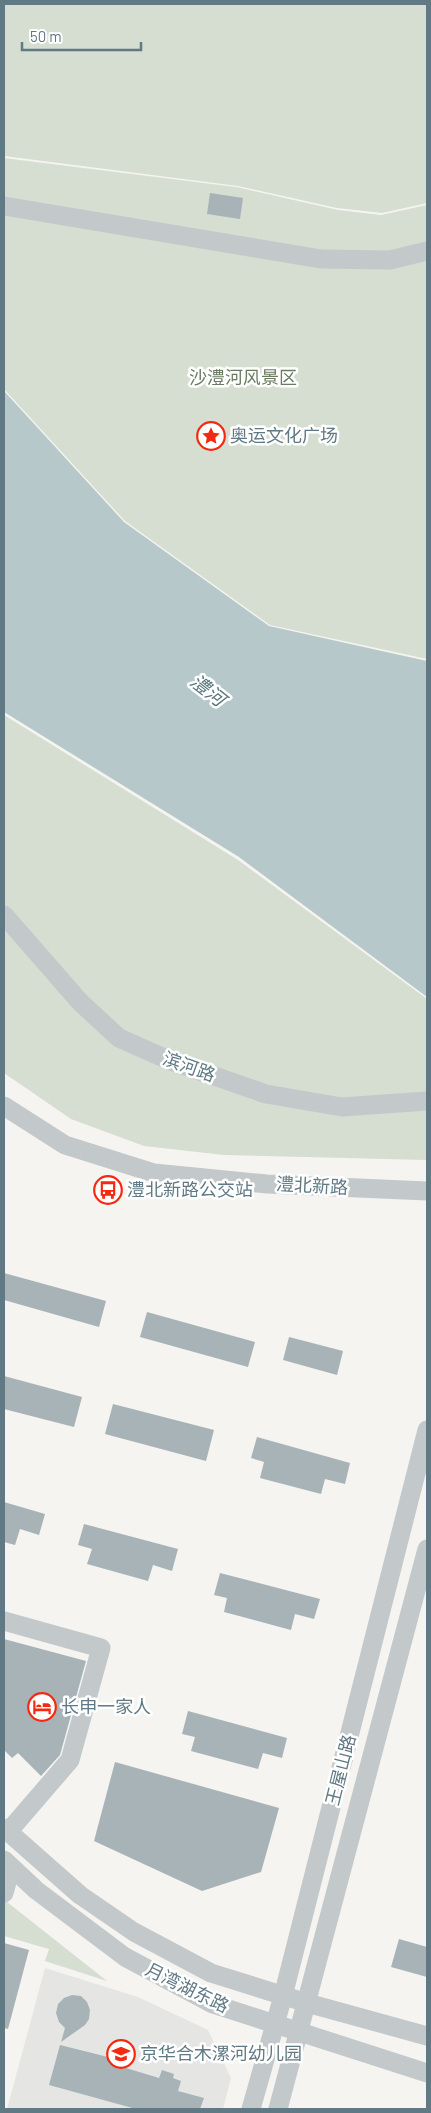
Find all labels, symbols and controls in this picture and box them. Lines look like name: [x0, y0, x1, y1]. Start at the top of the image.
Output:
scale bar: [22, 20, 141, 52]
text: 50 m: [30, 27, 62, 45]
park label: 沙澧河风景区: [189, 366, 297, 388]
place icon: 奥运文化广场: [196, 421, 226, 451]
place label: 奥运文化广场: [230, 424, 338, 446]
water label: 澧河: [186, 669, 234, 713]
street label: 滨河路: [160, 1046, 218, 1086]
street label: 澧北新路: [276, 1172, 349, 1198]
bus stop icon: 澧北新路公交站: [93, 1175, 123, 1205]
place label: 澧北新路公交站: [127, 1178, 253, 1200]
hotel icon: 长申一家人: [27, 1692, 57, 1722]
place label: 长申一家人: [61, 1695, 151, 1717]
street label: 王屋山路: [321, 1732, 359, 1807]
street label: 月湾湖东路: [142, 1957, 233, 2017]
school or university icon: 京华合木漯河幼儿园: [106, 2039, 136, 2069]
place label: 京华合木漯河幼儿园: [140, 2042, 302, 2064]

